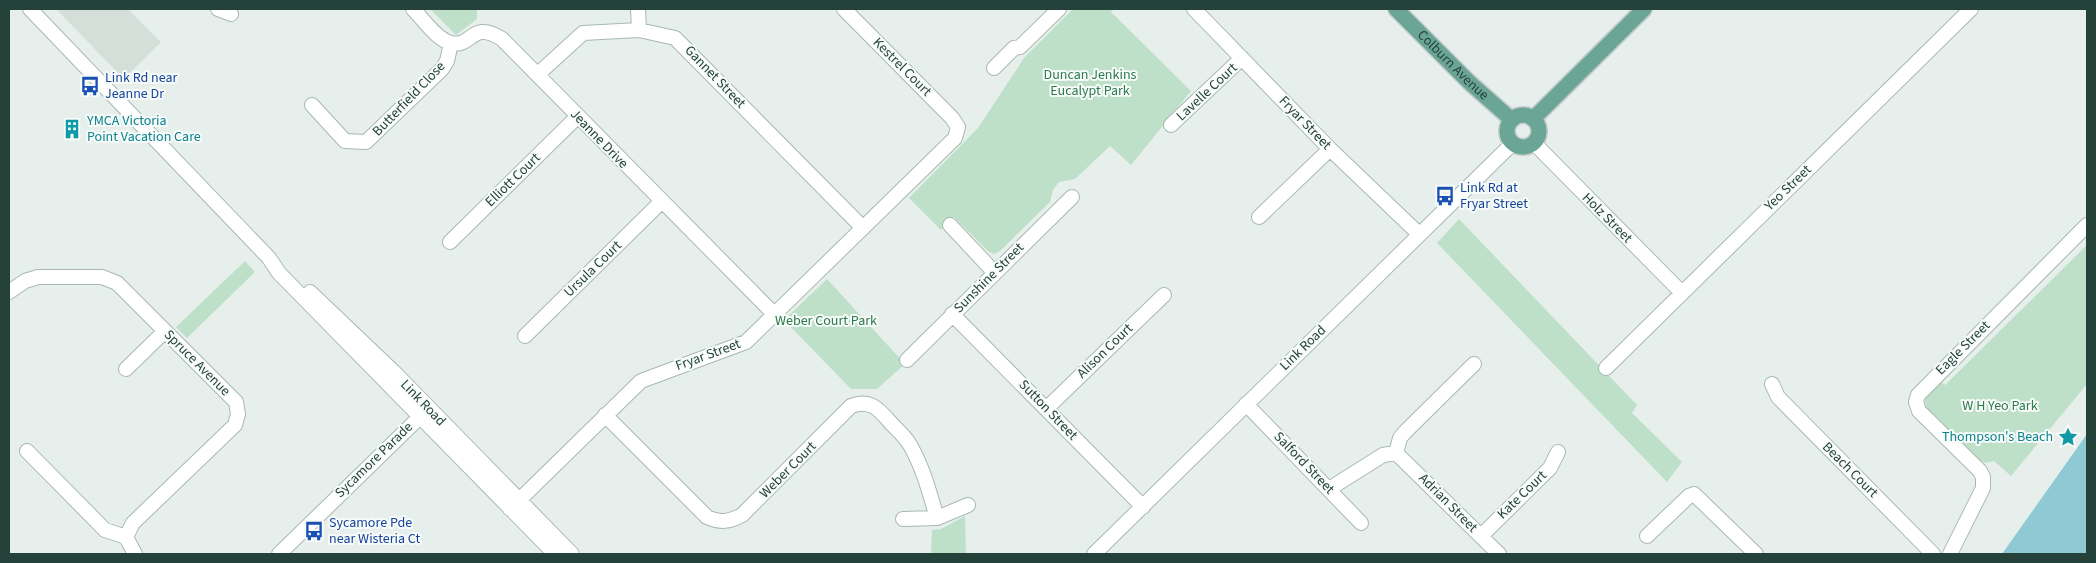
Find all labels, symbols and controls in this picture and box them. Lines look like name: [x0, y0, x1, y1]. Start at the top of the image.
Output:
street label: Colburn Avenue: [1413, 26, 1493, 105]
street label: Kestrel Court: [868, 33, 936, 101]
street label: Gannet Street: [680, 41, 750, 113]
street label: Butterfield Close: [368, 57, 450, 141]
street label: Lavelle Court: [1172, 58, 1242, 126]
park label: Duncan Jenkins Eucalypt Park: [1044, 65, 1137, 101]
place label: Link Rd near Jeanne Dr: [105, 68, 177, 104]
bus stop icon: Link Rd near Jeanne Dr: [79, 75, 101, 97]
street label: Fryar Street: [1274, 92, 1336, 155]
street label: Jeanne Drive: [565, 105, 633, 173]
place label: YMCA Victoria Point Vacation Care: [86, 111, 201, 147]
building icon: YMCA Victoria Point Vacation Care: [61, 118, 83, 140]
street label: Elliott Court: [481, 148, 545, 212]
street label: Yeo Street: [1759, 160, 1816, 216]
place label: Link Rd at Fryar Street: [1460, 178, 1528, 214]
bus stop icon: Link Rd at Fryar Street: [1434, 185, 1456, 207]
street label: Holz Street: [1577, 188, 1637, 248]
street label: Ursula Court: [560, 236, 627, 302]
street label: Sunshine Street: [949, 238, 1029, 318]
park label: Weber Court Park: [775, 311, 877, 331]
street label: Eagle Street: [1931, 316, 1995, 380]
street label: Alison Court: [1072, 319, 1138, 383]
street label: Link Road: [1275, 321, 1331, 375]
street label: Spruce Avenue: [159, 325, 235, 401]
street label: Fryar Street: [673, 334, 744, 376]
street label: Link Road: [396, 375, 450, 431]
street label: Sutton Street: [1014, 375, 1082, 445]
park label: W H Yeo Park: [1962, 396, 2038, 416]
street label: Sycamore Parade: [331, 417, 418, 502]
place icon: Thompson's Beach: [2057, 426, 2079, 448]
street label: Salford Street: [1269, 427, 1339, 499]
place label: Thompson's Beach: [1942, 427, 2053, 447]
street label: Weber Court: [755, 437, 821, 503]
street label: Beach Court: [1818, 438, 1883, 503]
street label: Kate Court: [1493, 466, 1551, 524]
street label: Adrian Street: [1414, 469, 1482, 537]
place label: Sycamore Pde near Wisteria Ct: [329, 513, 420, 549]
bus stop icon: Sycamore Pde near Wisteria Ct: [303, 520, 325, 542]

